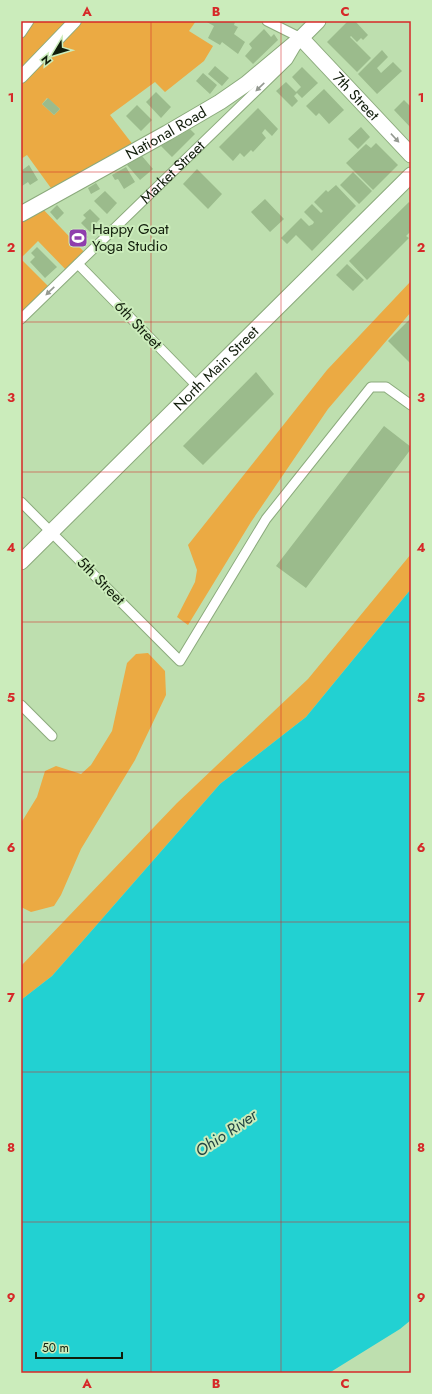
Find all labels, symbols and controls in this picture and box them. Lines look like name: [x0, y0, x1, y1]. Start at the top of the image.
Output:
text: A: [81, 2, 92, 21]
text: B: [212, 2, 221, 21]
text: C: [340, 2, 350, 21]
north arrow: [34, 34, 74, 74]
text: N: [37, 52, 55, 69]
street label: 7th Street: [327, 67, 385, 126]
one-way arrow: [255, 82, 265, 92]
text: 1: [8, 88, 14, 107]
text: 1: [418, 88, 424, 107]
street label: National Road: [121, 101, 211, 165]
one-way arrow: [390, 133, 400, 143]
street label: Market Street: [135, 135, 210, 209]
place label: Happy Goat Yoga Studio: [92, 218, 169, 257]
sports icon: Happy Goat Yoga Studio: [67, 227, 89, 249]
text: 2: [7, 238, 15, 257]
text: 2: [417, 238, 425, 257]
one-way arrow: [45, 286, 55, 296]
street label: 6th Street: [109, 296, 167, 355]
street label: North Main Street: [169, 321, 264, 416]
text: 3: [7, 388, 15, 407]
text: 3: [417, 388, 425, 407]
text: 4: [6, 538, 16, 557]
text: 4: [416, 538, 426, 557]
street label: 5th Street: [72, 552, 130, 610]
text: 5: [7, 688, 15, 707]
text: 5: [417, 688, 425, 707]
text: 6: [7, 838, 16, 857]
text: 6: [417, 838, 426, 857]
text: 7: [7, 988, 15, 1007]
text: 7: [417, 988, 425, 1007]
water label: Ohio River: [190, 1103, 263, 1162]
text: 8: [7, 1138, 15, 1157]
text: 8: [417, 1138, 425, 1157]
text: 9: [7, 1288, 16, 1307]
text: 9: [417, 1288, 426, 1307]
scale bar: [36, 1334, 122, 1360]
text: 50 m: [42, 1339, 69, 1357]
text: A: [81, 1374, 92, 1393]
text: B: [212, 1374, 221, 1393]
text: C: [340, 1374, 350, 1393]

